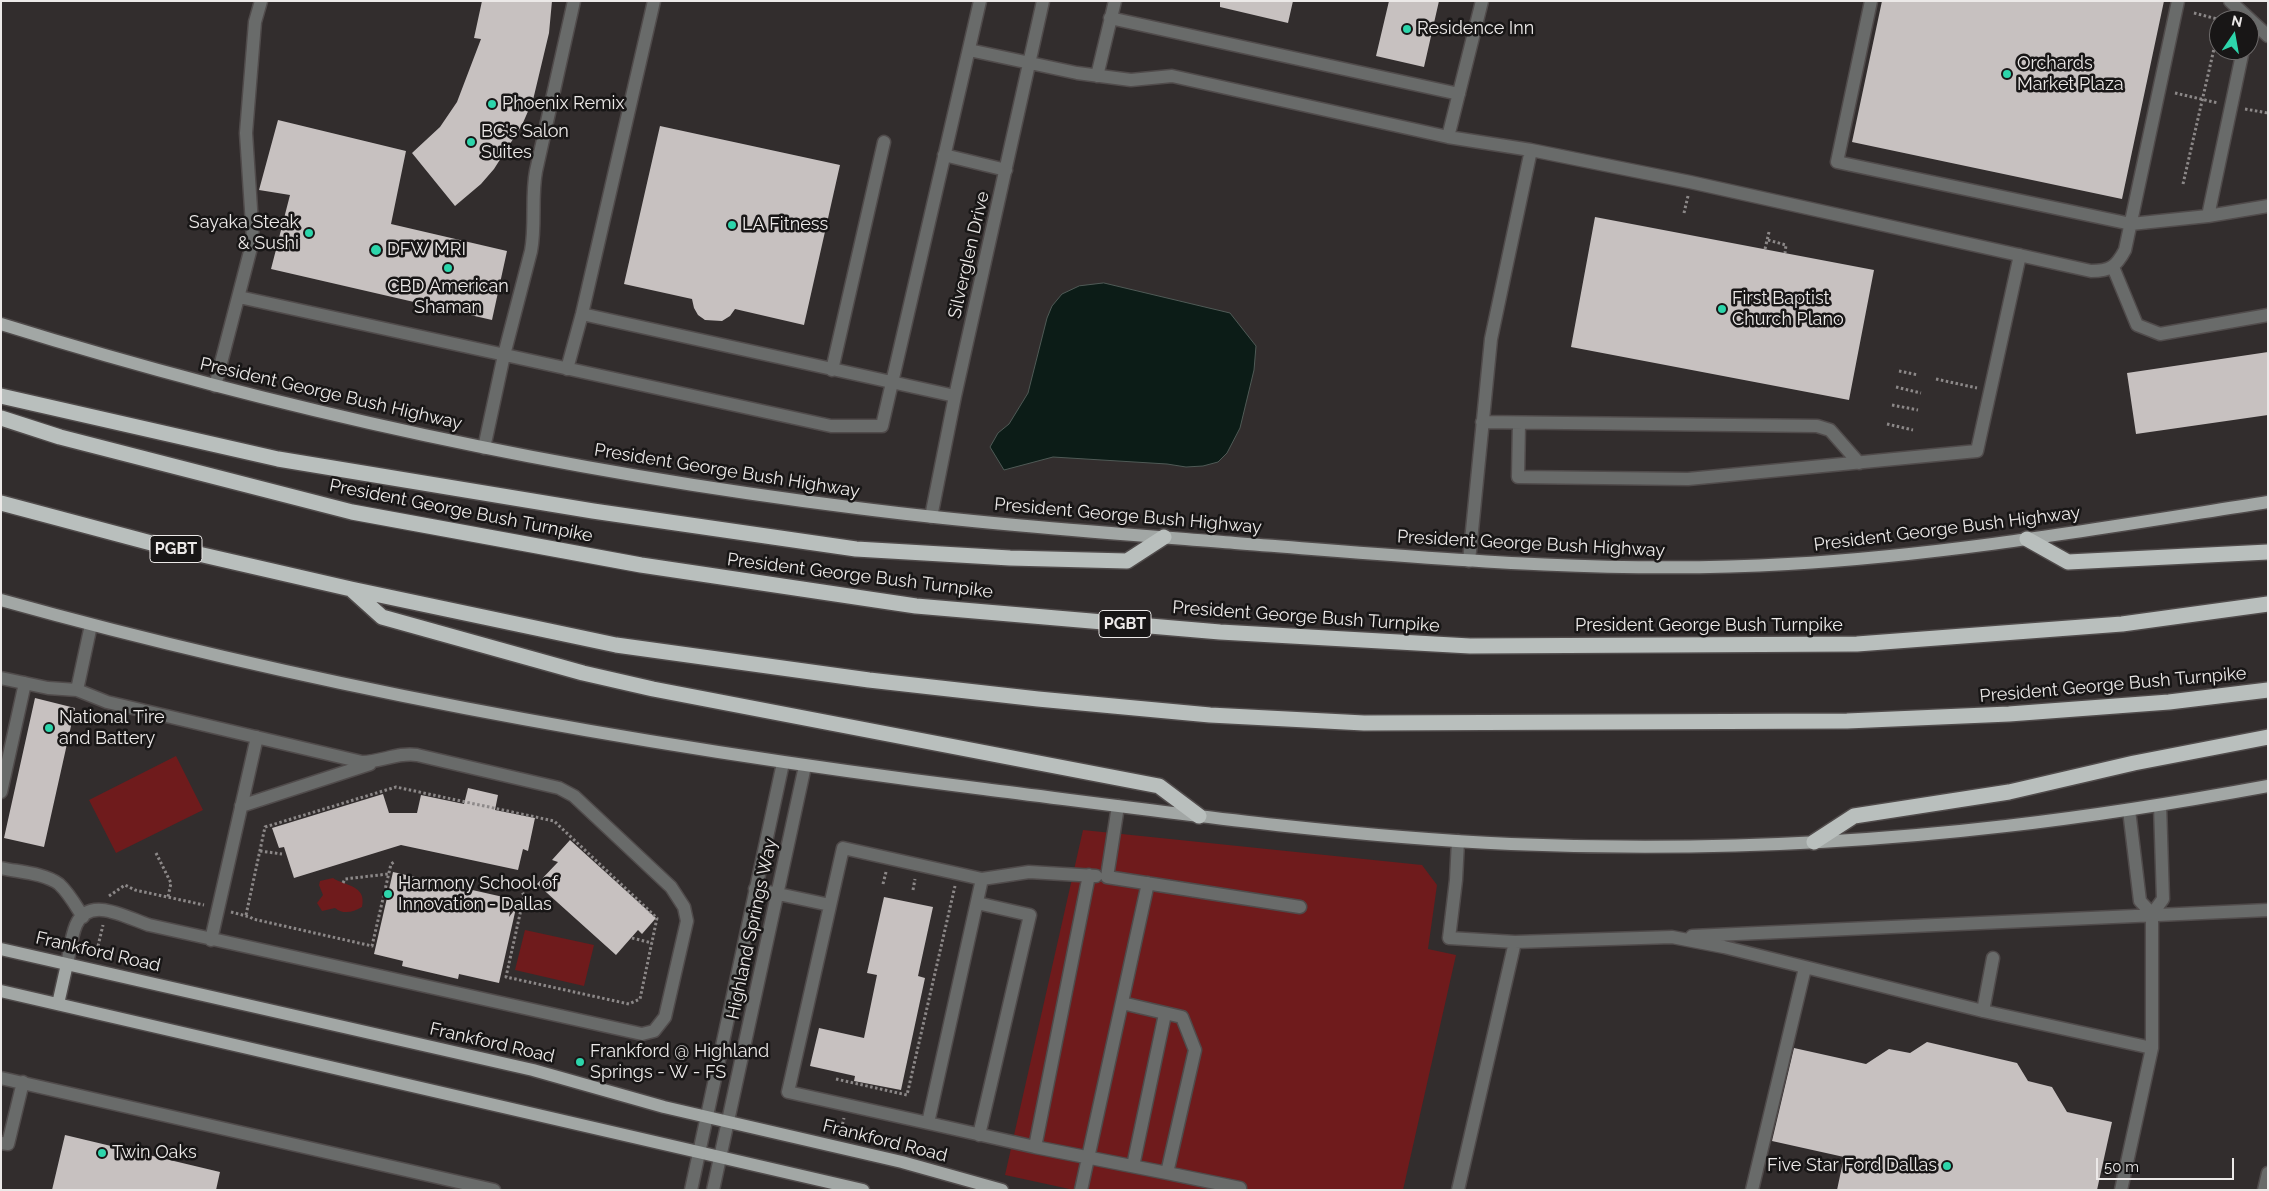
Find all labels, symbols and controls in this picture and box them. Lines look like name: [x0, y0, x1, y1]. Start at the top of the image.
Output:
north arrow: [2209, 10, 2259, 60]
text: N: [2230, 12, 2244, 30]
place label: Residence Inn: [1417, 18, 1534, 40]
marker: Residence Inn: [1401, 23, 1413, 35]
place label: Orchards Market Plaza: [2017, 53, 2124, 96]
marker: Orchards Market Plaza: [2001, 68, 2013, 80]
place label: Phoenix Remix: [502, 93, 625, 115]
marker: Phoenix Remix: [486, 98, 498, 110]
place label: BC's Salon Suites: [481, 121, 569, 163]
marker: BC's Salon Suites: [465, 136, 477, 148]
street label: Silverglen Drive: [944, 189, 994, 321]
place label: Sayaka Steak & Sushi: [189, 212, 299, 254]
place label: LA Fitness: [742, 214, 828, 236]
marker: LA Fitness: [726, 219, 738, 231]
marker: Sayaka Steak & Sushi: [303, 227, 315, 239]
place label: DFW MRI: [387, 239, 466, 261]
marker: DFW MRI: [369, 243, 383, 257]
marker: CBD American Shaman: [442, 262, 454, 274]
place label: CBD American Shaman: [387, 276, 509, 318]
place label: First Baptist Church Plano: [1732, 288, 1844, 330]
marker: First Baptist Church Plano: [1716, 303, 1728, 315]
street label: President George Bush Highway: [198, 353, 464, 435]
street label: President George Bush Highway: [593, 439, 861, 503]
street label: President George Bush Turnpike: [328, 475, 594, 547]
street label: President George Bush Highway: [993, 494, 1263, 538]
street label: President George Bush Highway: [1812, 502, 2082, 556]
street label: President George Bush Highway: [1396, 526, 1666, 562]
road number: PGBT: [150, 536, 202, 562]
street label: President George Bush Turnpike: [726, 549, 994, 603]
street label: President George Bush Turnpike: [1172, 597, 1440, 637]
road number: PGBT: [1099, 610, 1151, 638]
street label: President George Bush Turnpike: [1575, 615, 1843, 637]
street label: President George Bush Turnpike: [1979, 663, 2247, 707]
place label: National Tire and Battery: [59, 707, 164, 750]
marker: National Tire and Battery: [43, 722, 55, 734]
street label: Highland Springs Way: [722, 837, 782, 1021]
place label: Harmony School of Innovation - Dallas: [398, 873, 558, 916]
marker: Harmony School of Innovation - Dallas: [382, 888, 394, 900]
street label: Frankford Road: [33, 927, 163, 977]
street label: Frankford Road: [427, 1018, 557, 1068]
place label: Frankford @ Highland Springs - W - FS: [590, 1041, 769, 1084]
marker: Frankford @ Highland Springs - W - FS: [574, 1056, 586, 1068]
street label: Frankford Road: [821, 1115, 949, 1167]
place label: Twin Oaks: [112, 1142, 197, 1164]
marker: Twin Oaks: [96, 1147, 108, 1159]
scale bar: [2099, 1148, 2236, 1180]
place label: Five Star Ford Dallas: [1767, 1155, 1937, 1177]
text: 50 m: [2104, 1158, 2139, 1176]
marker: Five Star Ford Dallas: [1941, 1160, 1953, 1172]

